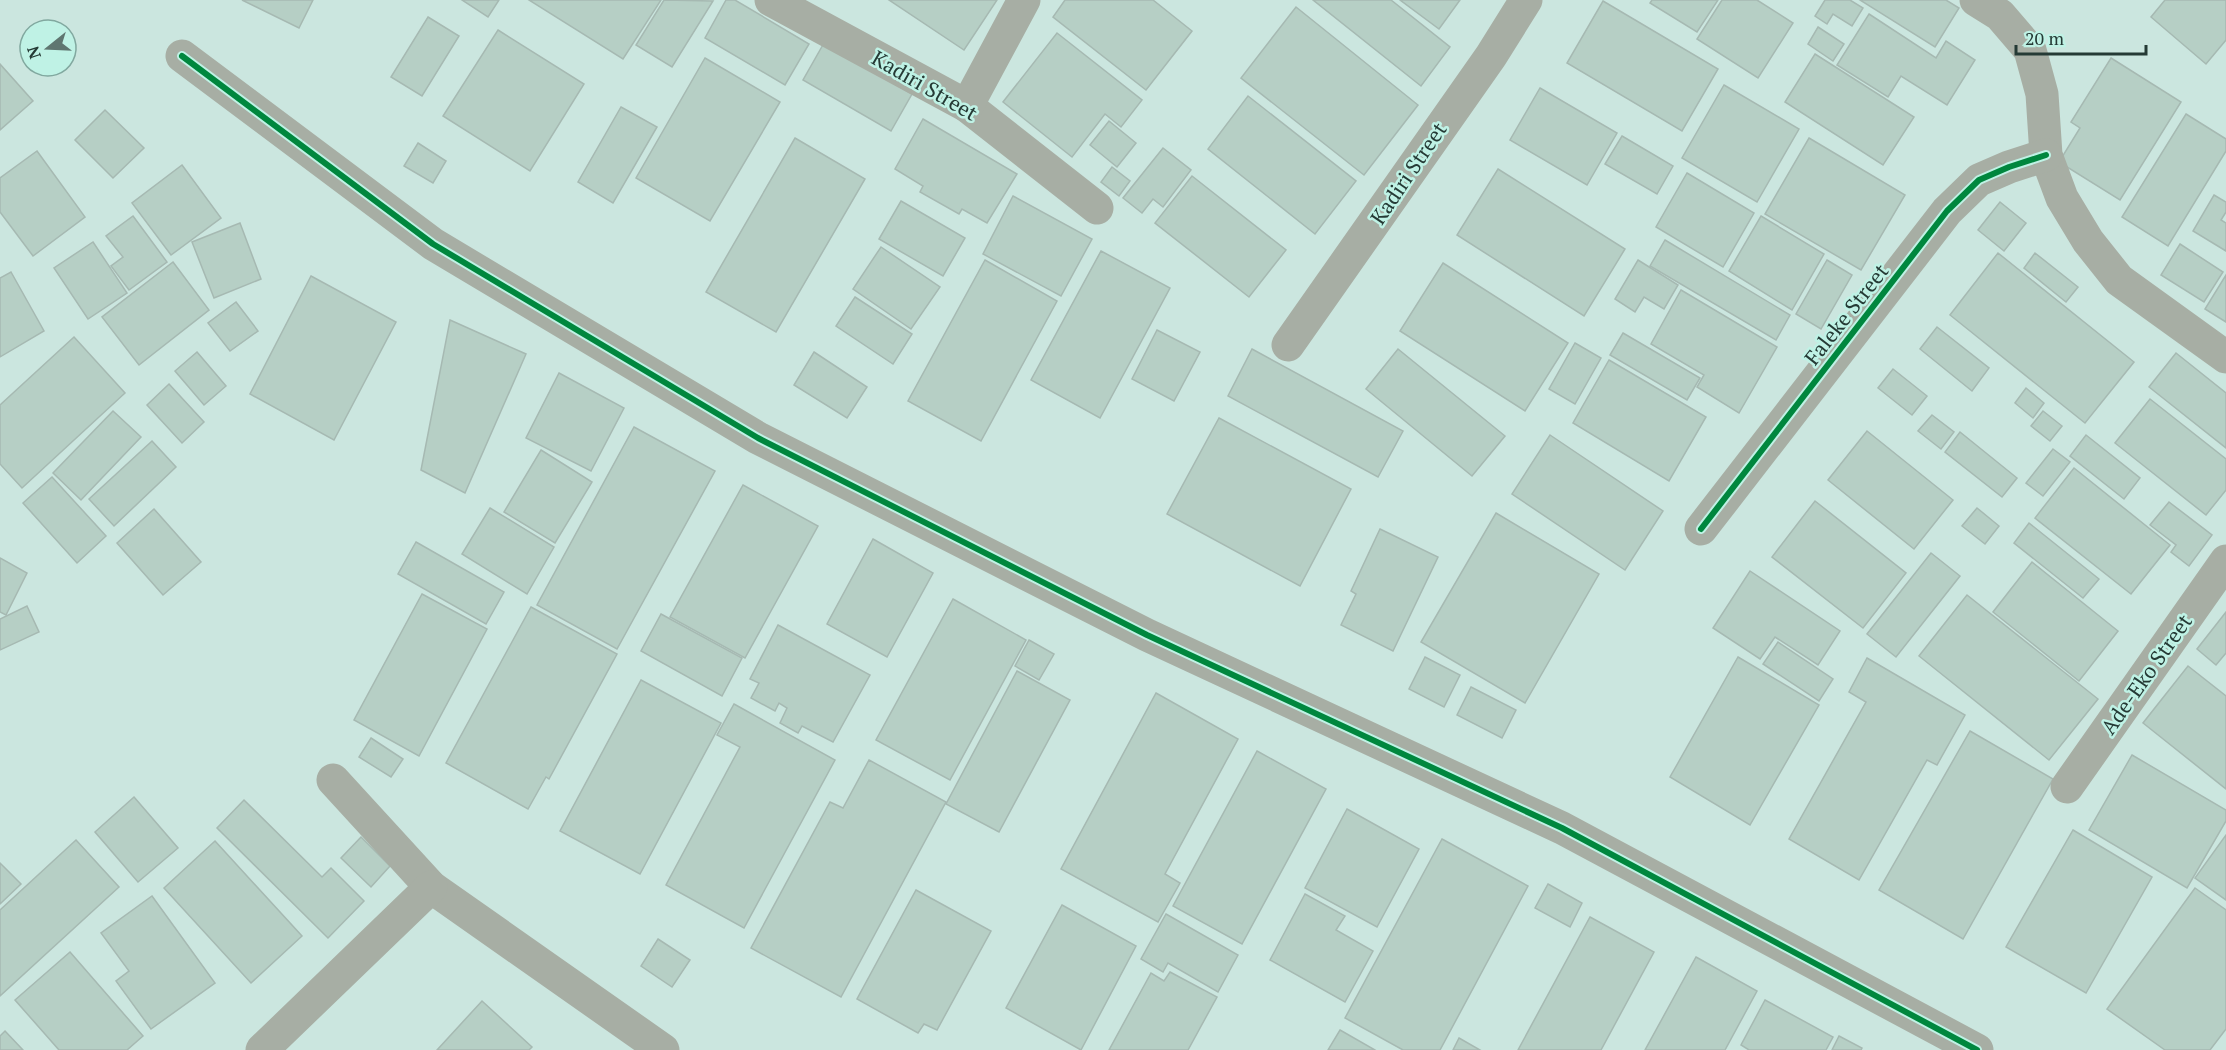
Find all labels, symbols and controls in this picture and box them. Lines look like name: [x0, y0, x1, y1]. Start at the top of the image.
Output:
north arrow: [18, 18, 78, 78]
scale bar: [2016, 18, 2146, 56]
text: 20 m: [2025, 26, 2065, 50]
text: N: [21, 43, 46, 62]
street label: Kadiri Street: [867, 43, 983, 127]
street label: Kadiri Street: [1363, 116, 1453, 230]
street label: Faleke Street: [1798, 257, 1894, 370]
street label: Ade-Eko Street: [2094, 608, 2198, 740]

